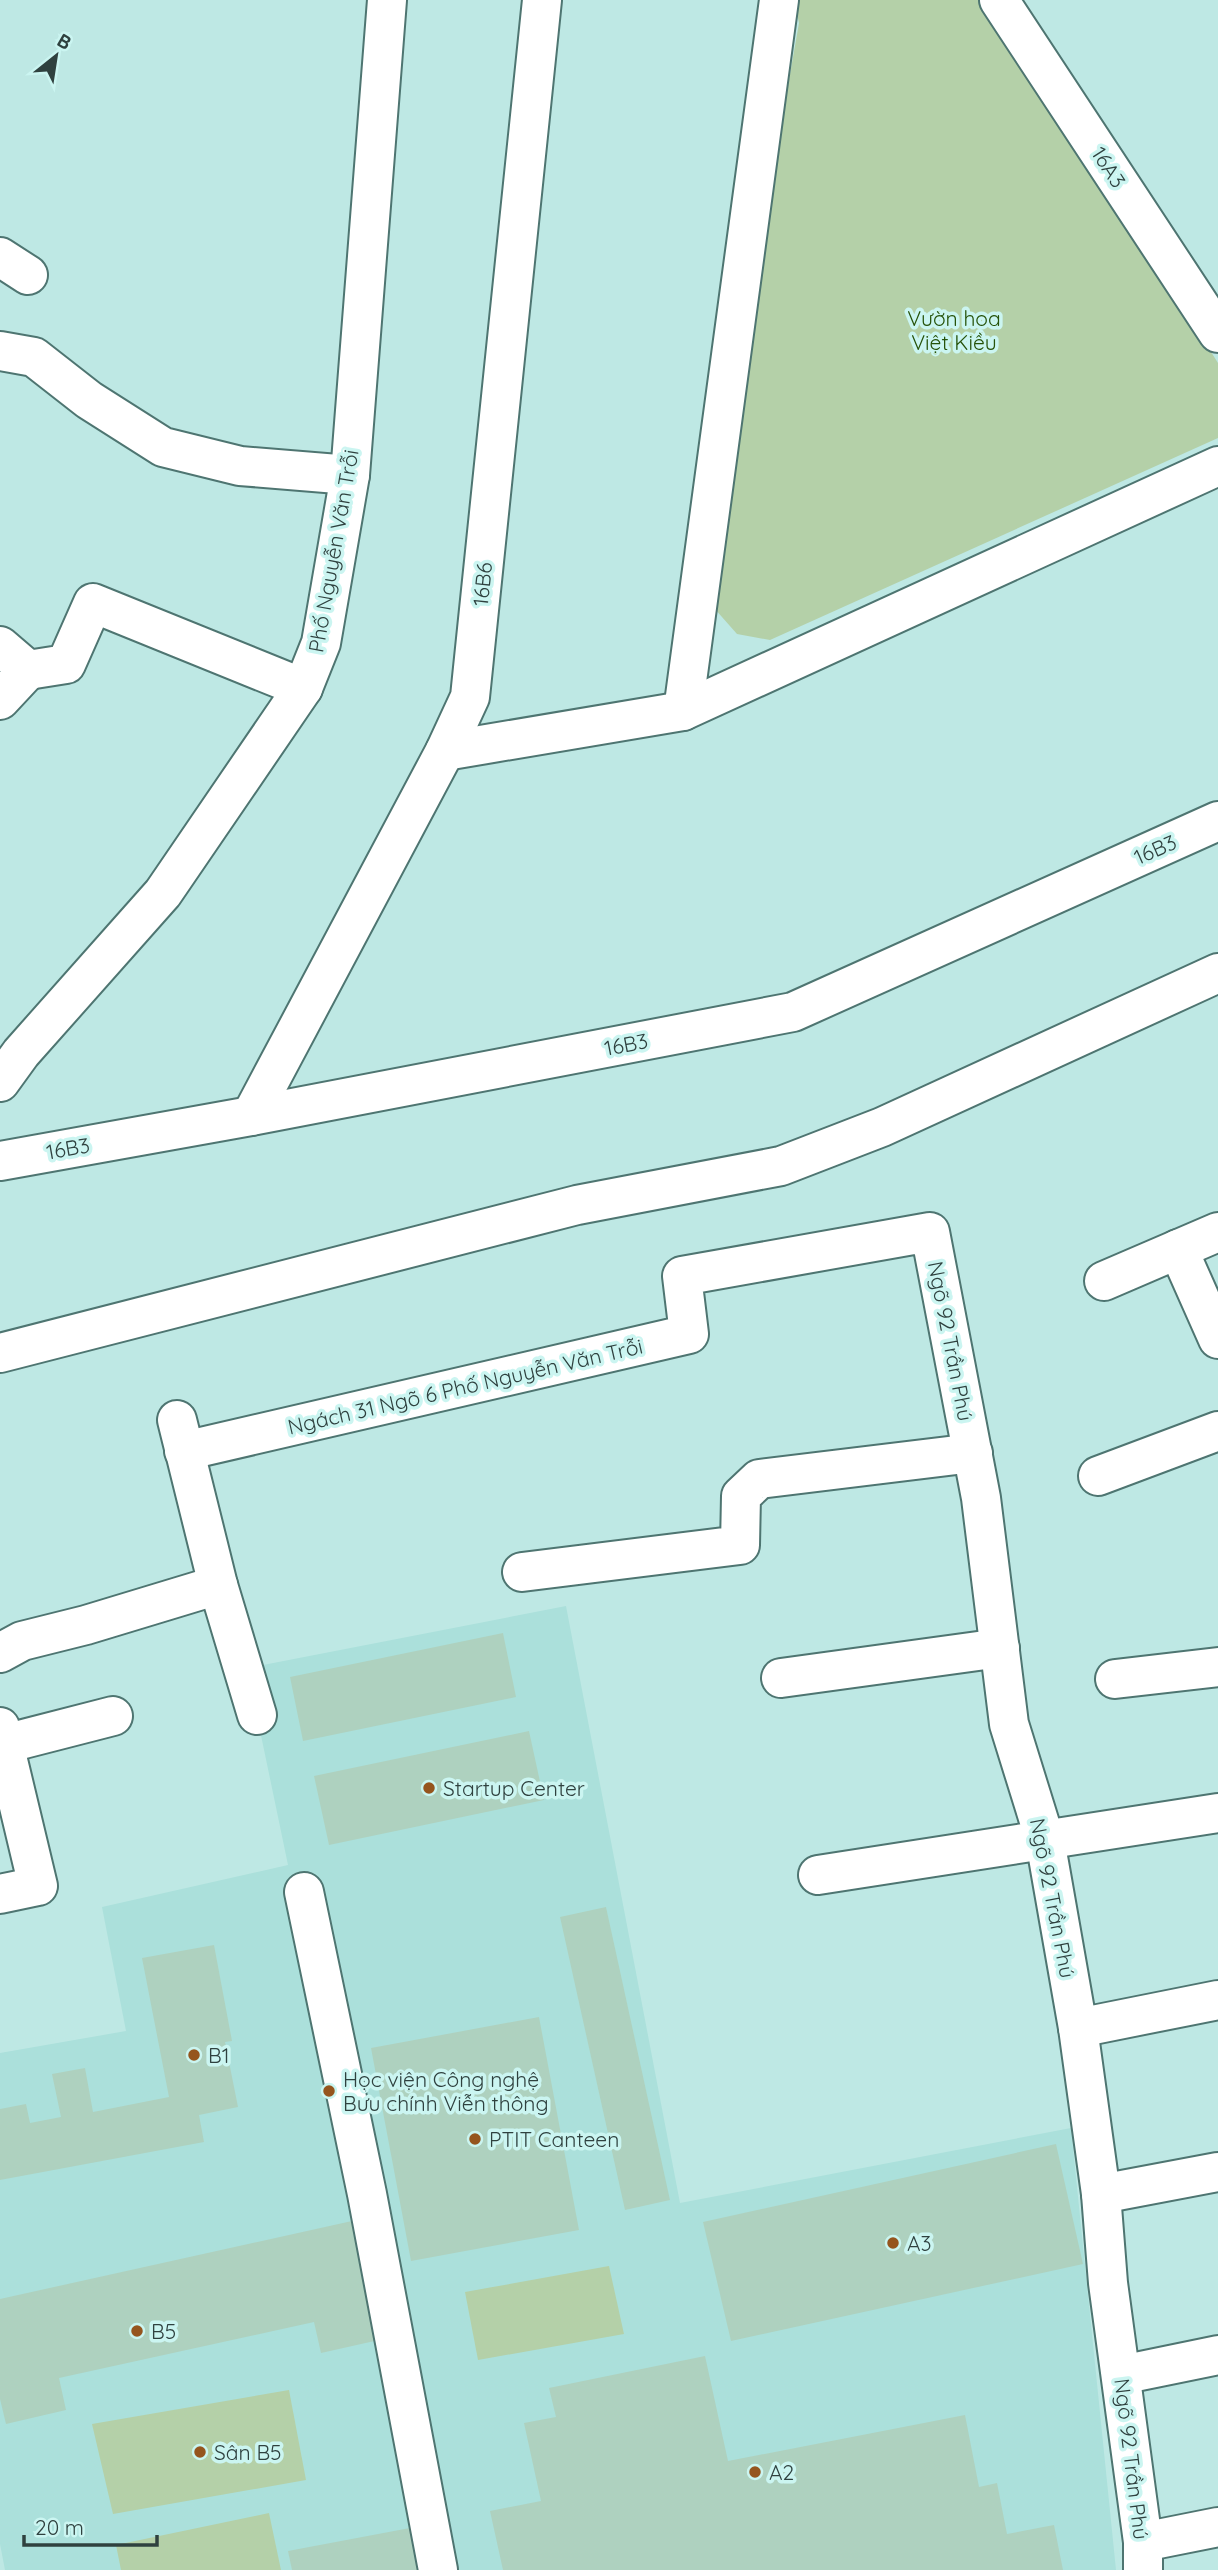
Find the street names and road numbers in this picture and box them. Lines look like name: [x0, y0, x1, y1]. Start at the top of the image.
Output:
street label: 16A3: [1086, 142, 1132, 192]
street label: Phố Nguyễn Văn Trỗi: [302, 448, 364, 654]
street label: 16B6: [467, 561, 497, 607]
street label: 16B3: [1130, 828, 1180, 870]
street label: 16B3: [602, 1027, 650, 1061]
street label: 16B3: [44, 1131, 92, 1165]
street label: Ngõ 92 Trần Phú: [923, 1259, 979, 1423]
street label: Ngách 31 Ngõ 6 Phố Nguyễn Văn Trỗi: [285, 1332, 645, 1440]
street label: Ngõ 92 Trần Phú: [1025, 1816, 1081, 1980]
street label: Ngõ 92 Trần Phú: [1109, 2377, 1155, 2541]

